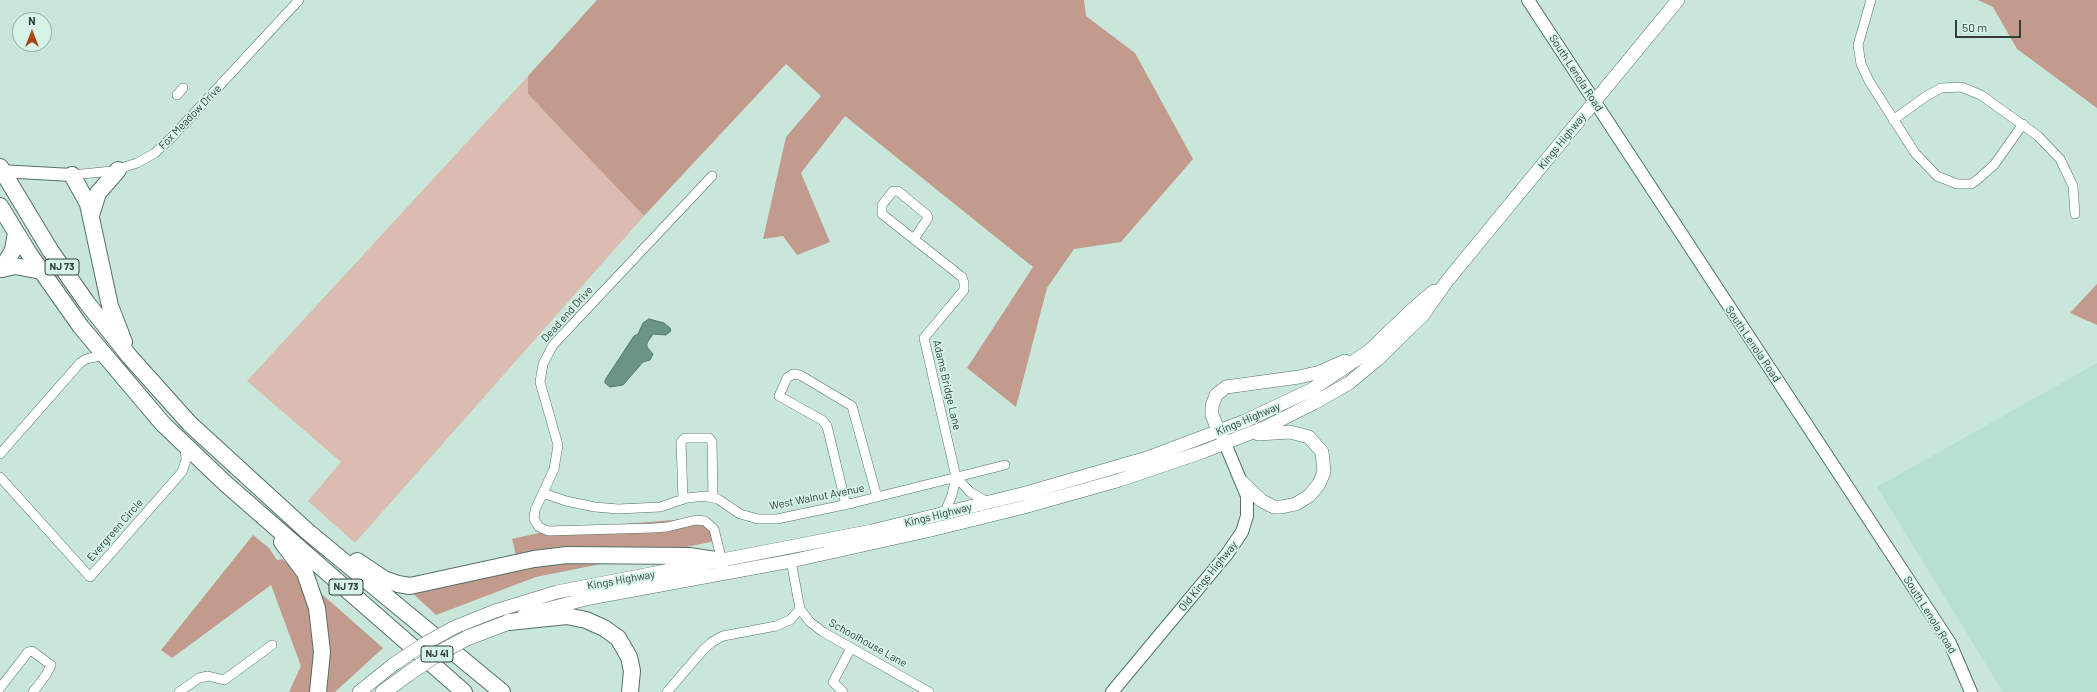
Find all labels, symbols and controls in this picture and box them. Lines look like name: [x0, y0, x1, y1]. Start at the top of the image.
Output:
north arrow: [12, 12, 52, 52]
scale bar: [1957, 12, 2023, 38]
text: N: [28, 14, 36, 27]
text: 50 m: [1962, 20, 1987, 34]
street label: South Lenola Road: [1546, 32, 1606, 114]
street label: Fox Meadow Drive: [156, 82, 224, 152]
street label: Kings Highway: [1535, 110, 1589, 172]
road number: NJ 73: [45, 259, 79, 275]
street label: Dead end Drive: [538, 283, 596, 345]
street label: South Lenola Road: [1723, 303, 1783, 385]
street label: Adams Bridge Lane: [930, 339, 964, 431]
street label: Kings Highway: [1214, 399, 1282, 439]
street label: West Walnut Avenue: [768, 481, 866, 513]
street label: Evergreen Circle: [84, 496, 146, 564]
street label: Kings Highway: [903, 500, 973, 530]
street label: Old Kings Highway: [1176, 538, 1240, 614]
street label: Kings Highway: [586, 568, 656, 592]
street label: South Lenola Road: [1901, 574, 1959, 656]
road number: NJ 73: [329, 579, 363, 595]
street label: Schoolhouse Lane: [827, 616, 909, 670]
road number: NJ 41: [421, 646, 453, 662]

